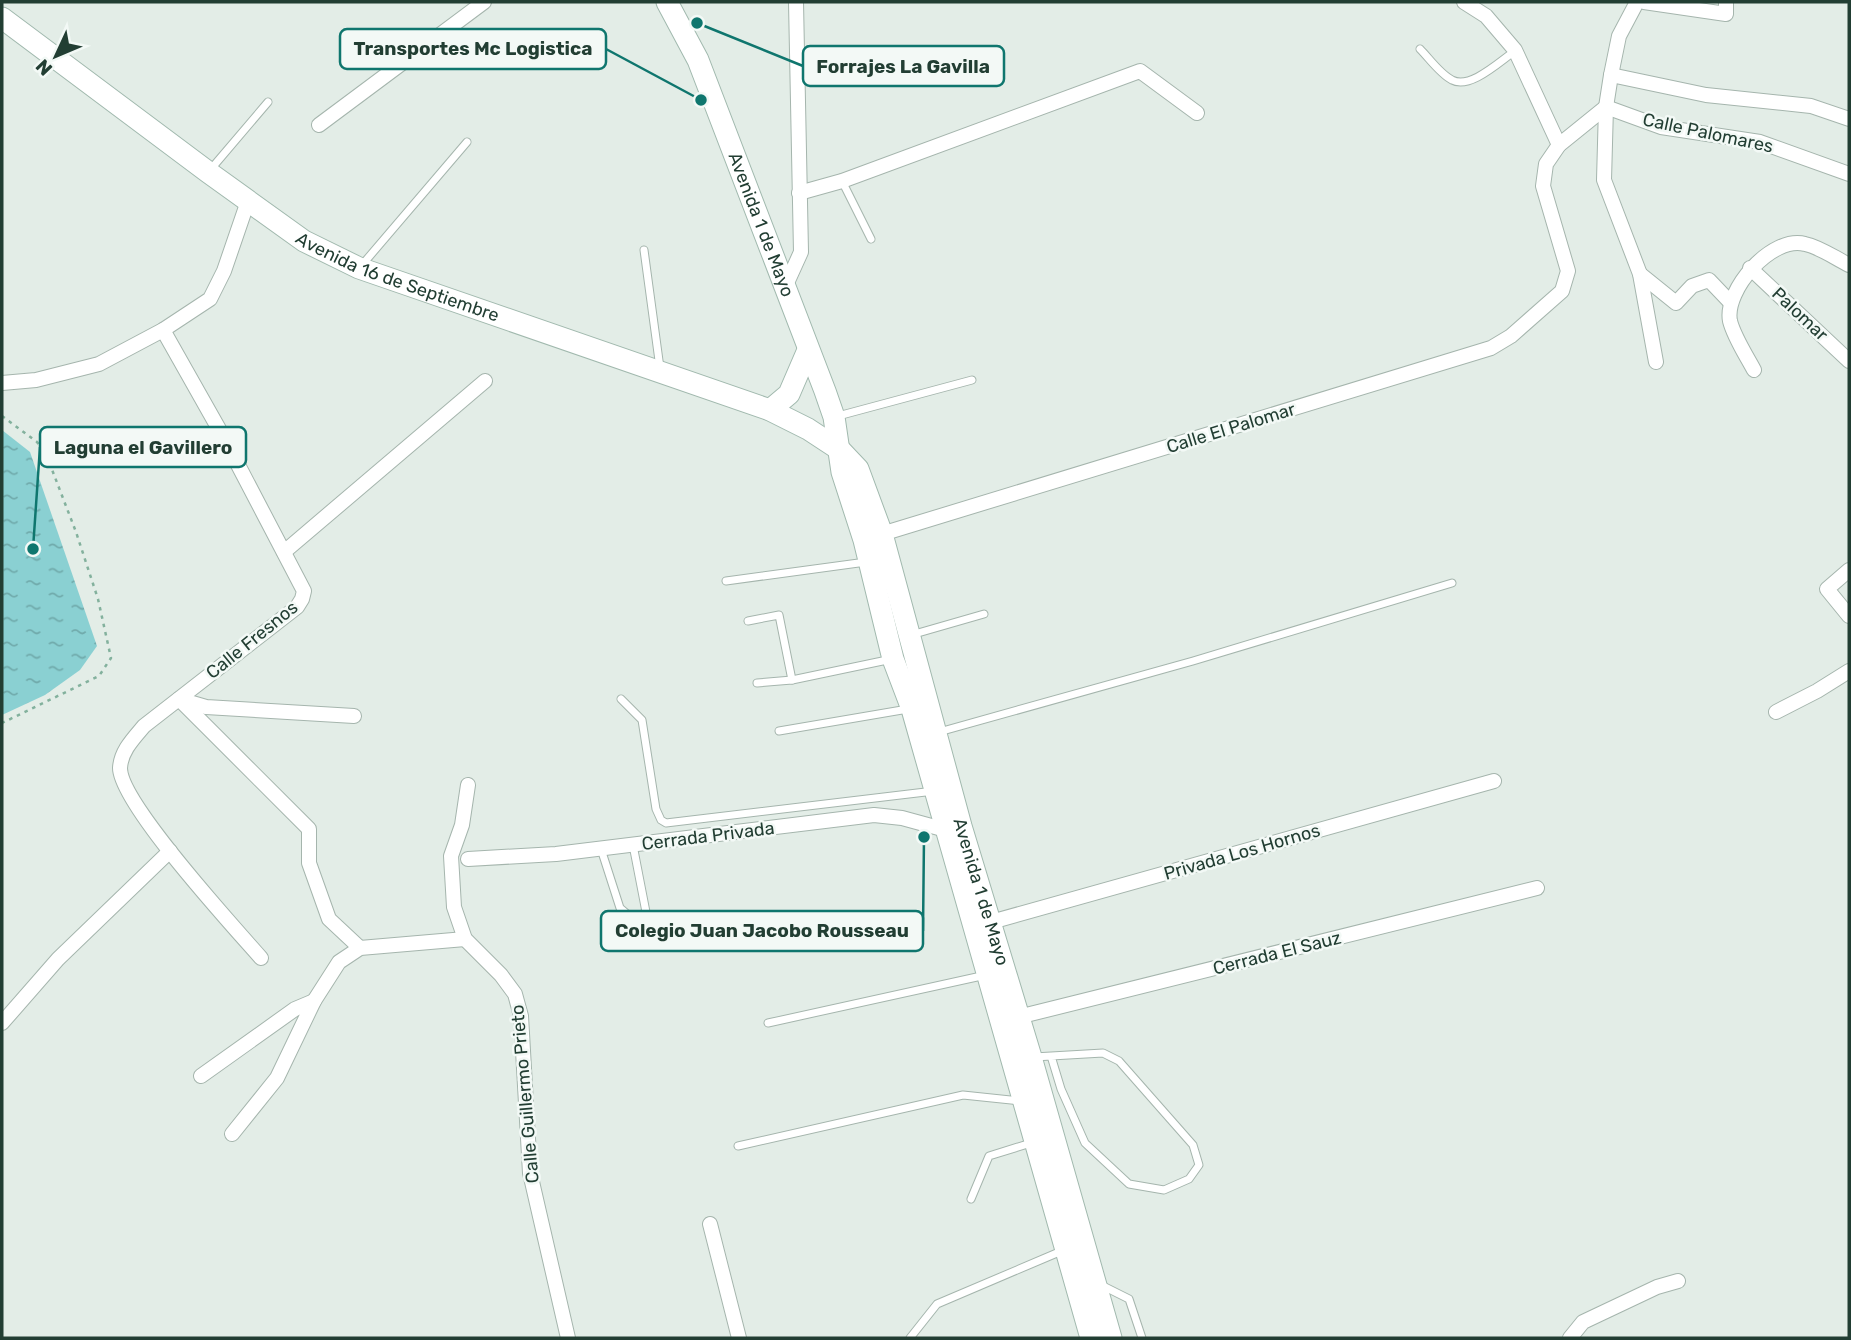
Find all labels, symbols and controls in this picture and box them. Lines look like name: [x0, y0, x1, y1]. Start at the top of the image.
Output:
north arrow: [21, 21, 91, 91]
callout: Transportes Mc Logistica: [340, 29, 606, 69]
text: Transportes Mc Logistica: [354, 37, 592, 60]
callout: Forrajes La Gavilla: [803, 46, 1004, 86]
text: N: [31, 55, 57, 80]
text: Forrajes La Gavilla: [816, 55, 990, 78]
street label: Calle Palomares: [1641, 108, 1775, 158]
street label: Avenida 1 de Mayo: [723, 149, 799, 300]
street label: Avenida 16 de Septiembre: [291, 228, 502, 327]
street label: Palomar: [1767, 282, 1833, 346]
street label: Calle El Palomar: [1164, 398, 1298, 458]
callout: Laguna el Gavillero: [40, 427, 246, 467]
text: Laguna el Gavillero: [54, 436, 232, 459]
street label: Calle Fresnos: [202, 596, 302, 684]
street label: Avenida 1 de Mayo: [948, 816, 1014, 968]
street label: Cerrada Privada: [640, 817, 776, 855]
street label: Privada Los Hornos: [1161, 819, 1323, 885]
callout: Colegio Juan Jacobo Rousseau: [601, 911, 923, 951]
text: Colegio Juan Jacobo Rousseau: [615, 919, 909, 942]
street label: Cerrada El Sauz: [1211, 926, 1343, 980]
street label: Calle Guillermo Prieto: [506, 1004, 544, 1184]

